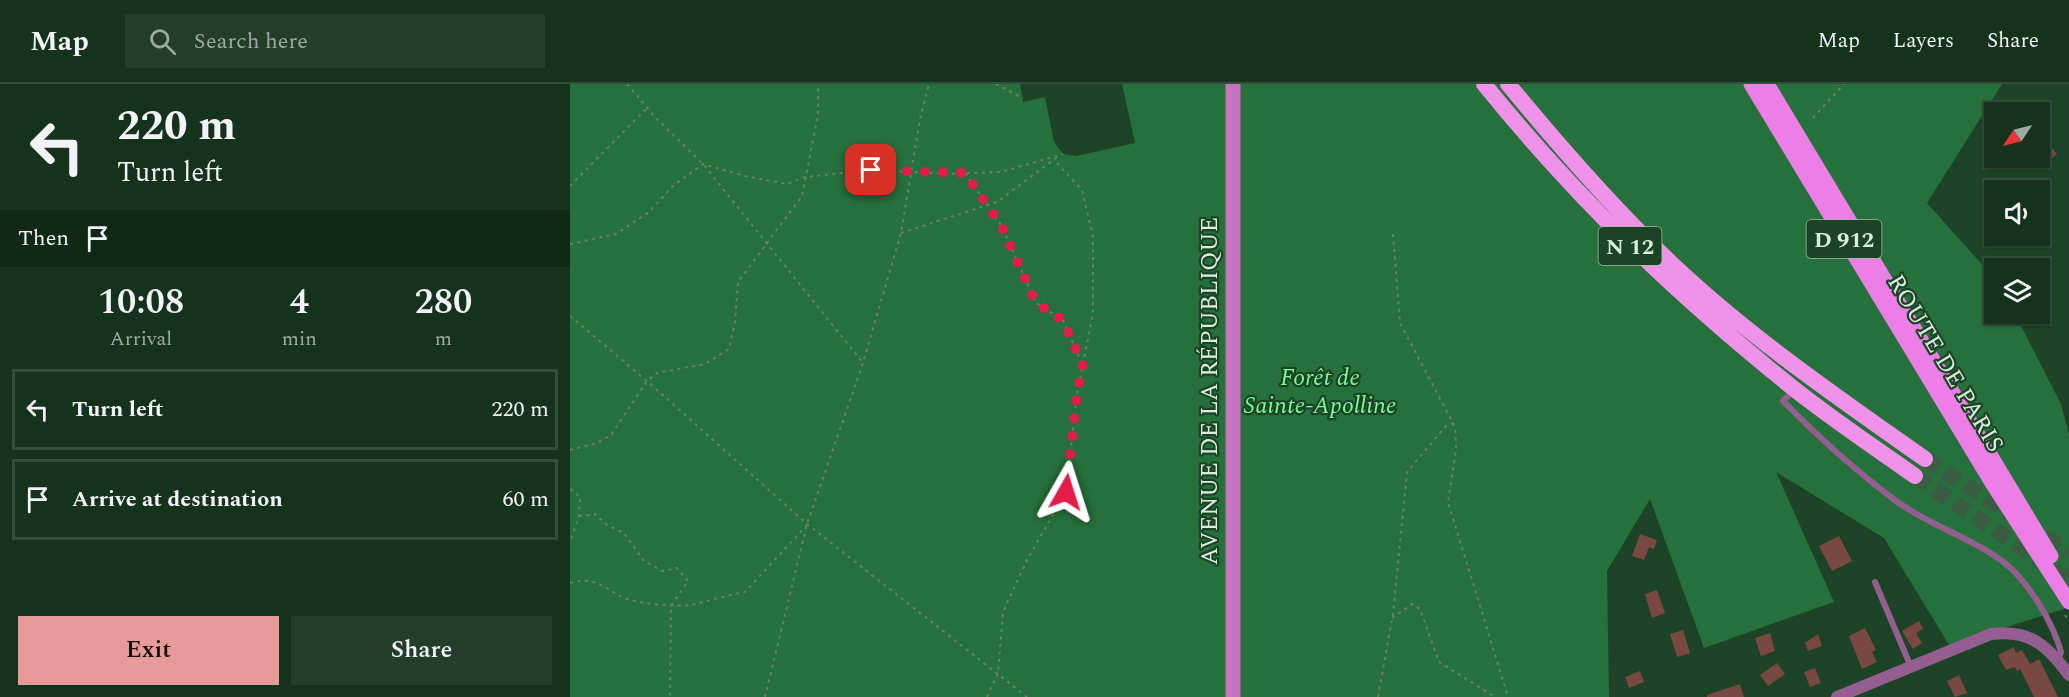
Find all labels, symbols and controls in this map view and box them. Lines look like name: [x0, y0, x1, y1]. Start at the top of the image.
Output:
search box: [125, 14, 545, 68]
text: Map: [30, 20, 89, 63]
icon: search: [146, 25, 179, 58]
text: Search here: [194, 25, 308, 58]
text: Map: [1818, 25, 1860, 57]
text: Layers: [1893, 25, 1954, 57]
text: Share: [1987, 25, 2039, 57]
text: 220 m: [117, 95, 236, 158]
north arrow: [1984, 102, 2050, 168]
map controls: [1984, 102, 2050, 324]
icon: left: [18, 108, 96, 186]
pin: [845, 144, 896, 195]
text: Turn left: [117, 152, 223, 194]
icon: arrive: [854, 153, 887, 186]
button: sound: [1984, 180, 2050, 246]
street label: AVENUE DE LA RÉPUBLIQUE: [1192, 217, 1228, 565]
road number: D 912: [1806, 220, 1882, 258]
text: Then: [18, 222, 69, 255]
icon: arrive: [81, 222, 114, 255]
road number: N 12: [1598, 227, 1662, 265]
button: layers: [1984, 258, 2050, 324]
street label: ROUTE DE PARIS: [1878, 268, 2013, 459]
text: 10:08: [98, 275, 184, 330]
text: 4: [290, 275, 309, 330]
text: 280: [414, 275, 472, 330]
text: Arrival: [110, 324, 172, 354]
text: min: [282, 324, 317, 354]
text: m: [435, 324, 452, 354]
park label: Forêt de Sainte-Apolline: [1244, 360, 1396, 424]
icon: left: [21, 393, 54, 426]
text: Turn left: [72, 393, 164, 426]
text: 220 m: [492, 393, 549, 426]
position arrow: [1034, 460, 1098, 524]
icon: arrive: [21, 483, 54, 516]
text: Arrive at destination: [72, 483, 283, 516]
text: 60 m: [503, 483, 549, 516]
button: Exit: [18, 616, 279, 685]
button: Share: [291, 616, 552, 685]

